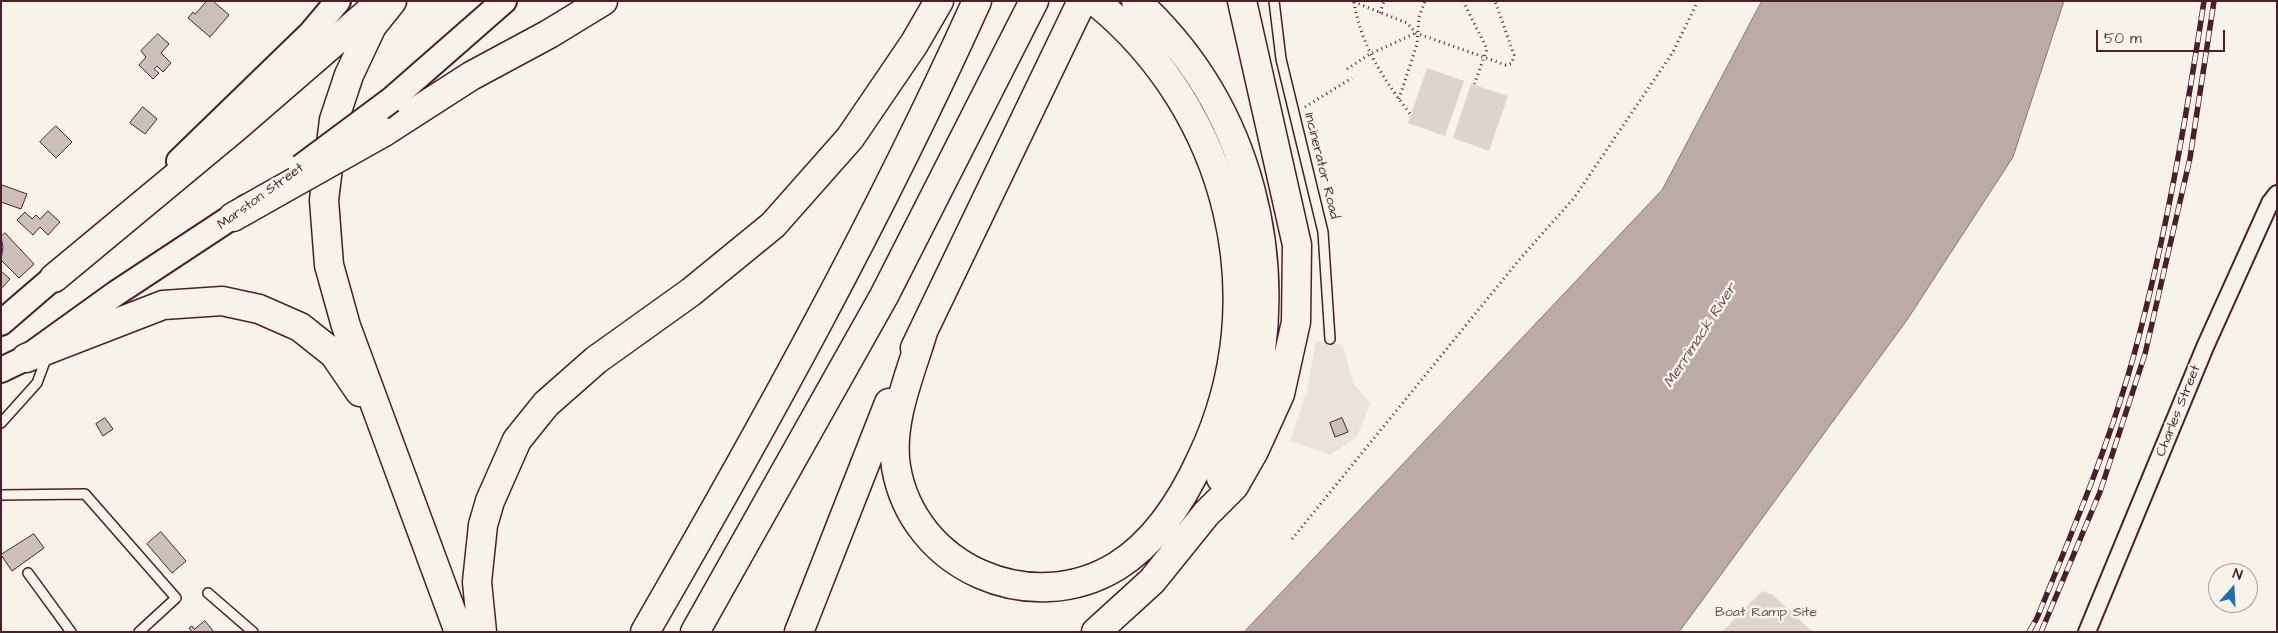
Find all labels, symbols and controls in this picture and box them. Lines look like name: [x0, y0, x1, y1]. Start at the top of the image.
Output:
scale bar: [2098, 20, 2227, 52]
text: 50 m: [2104, 28, 2142, 49]
street label: Incinerator Road: [1300, 111, 1342, 221]
street label: Marston Street: [214, 160, 308, 234]
water label: Merrimack River: [1661, 281, 1741, 391]
street label: Charles Street: [2153, 363, 2205, 459]
north arrow: [2208, 563, 2258, 613]
text: N: [2230, 564, 2245, 586]
park label: Boat Ramp Site: [1715, 605, 1817, 621]

